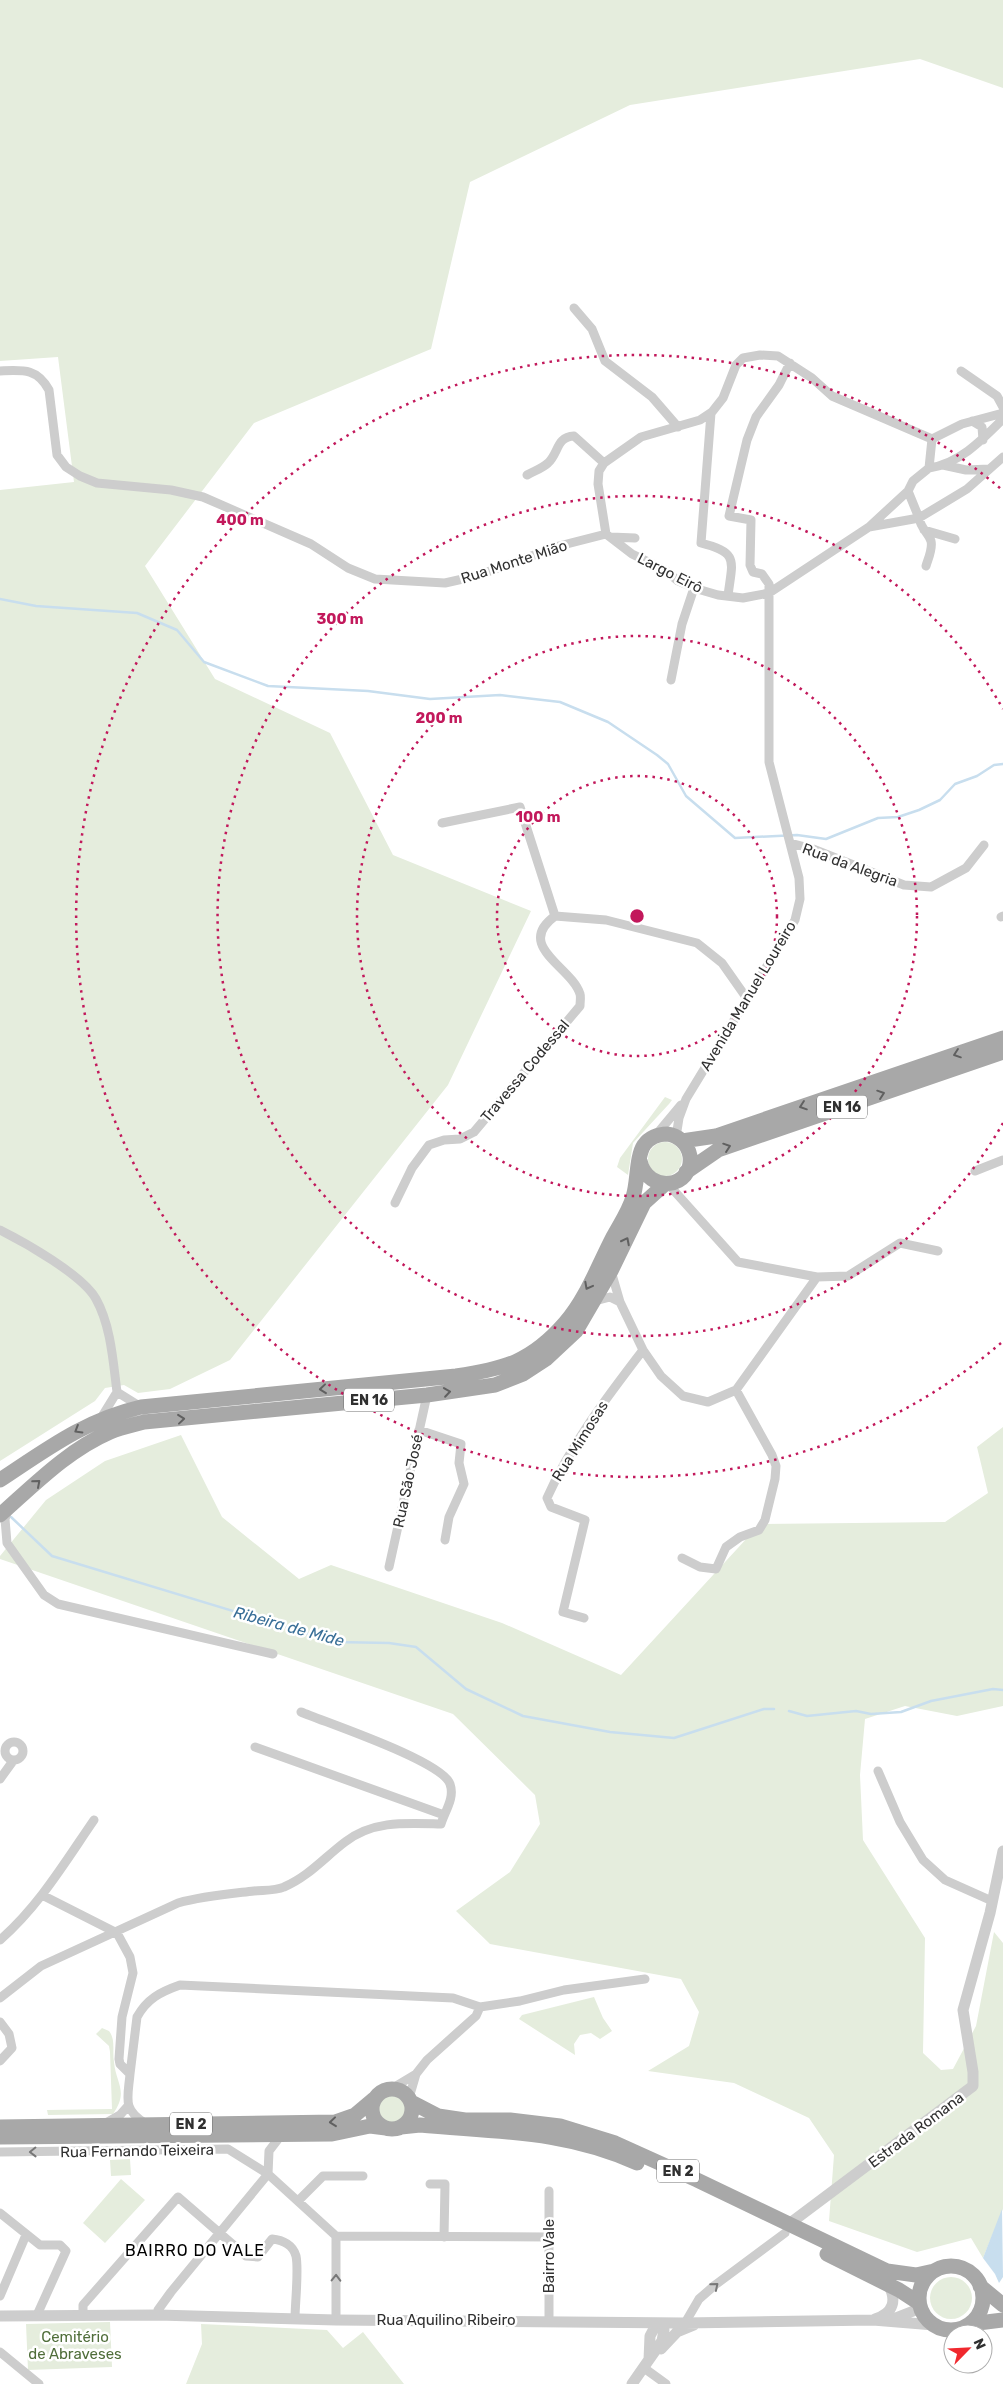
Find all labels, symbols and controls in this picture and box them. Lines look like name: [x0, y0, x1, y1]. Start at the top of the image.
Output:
text: 400 m: [216, 511, 264, 529]
street label: Rua Monte Mião: [459, 536, 569, 588]
street label: Largo Eirô: [635, 549, 705, 597]
text: 300 m: [316, 610, 364, 628]
text: 200 m: [415, 709, 463, 727]
text: 100 m: [516, 808, 560, 826]
street label: Rua da Alegria: [800, 839, 900, 891]
centre of rings: [628, 907, 646, 925]
street label: Avenida Manuel Loureiro: [696, 918, 800, 1074]
street label: Travessa Codessal: [477, 1016, 573, 1126]
one-way arrow: [953, 1048, 962, 1058]
one-way arrow: [876, 1090, 885, 1100]
road number: EN 16: [817, 1096, 867, 1118]
one-way arrow: [799, 1100, 808, 1110]
one-way arrow: [722, 1143, 731, 1153]
one-way arrow: [620, 1237, 630, 1246]
one-way arrow: [584, 1281, 594, 1290]
one-way arrow: [319, 1384, 327, 1395]
one-way arrow: [444, 1387, 452, 1398]
road number: EN 16: [344, 1388, 394, 1412]
street label: Rua Mimosas: [548, 1397, 612, 1485]
one-way arrow: [178, 1414, 186, 1425]
one-way arrow: [75, 1423, 84, 1433]
street label: Rua São José: [389, 1433, 427, 1529]
one-way arrow: [31, 1480, 40, 1489]
water label: Ribeira de Mide: [231, 1603, 346, 1650]
street label: Estrada Romana: [865, 2088, 967, 2172]
road number: EN 2: [170, 2112, 212, 2136]
one-way arrow: [329, 2116, 337, 2127]
street label: Rua Fernando Teixeira: [60, 2141, 214, 2161]
one-way arrow: [29, 2147, 37, 2157]
road number: EN 2: [657, 2160, 699, 2182]
street label: Bairro Vale: [540, 2219, 558, 2293]
district label: BAIRRO DO VALE: [125, 2241, 265, 2260]
one-way arrow: [331, 2274, 341, 2282]
one-way arrow: [709, 2283, 718, 2291]
street label: Rua Aquilino Ribeiro: [376, 2311, 516, 2329]
north arrow: [943, 2324, 993, 2374]
park label: Cemitério de Abraveses: [28, 2328, 122, 2363]
text: N: [970, 2336, 989, 2352]

